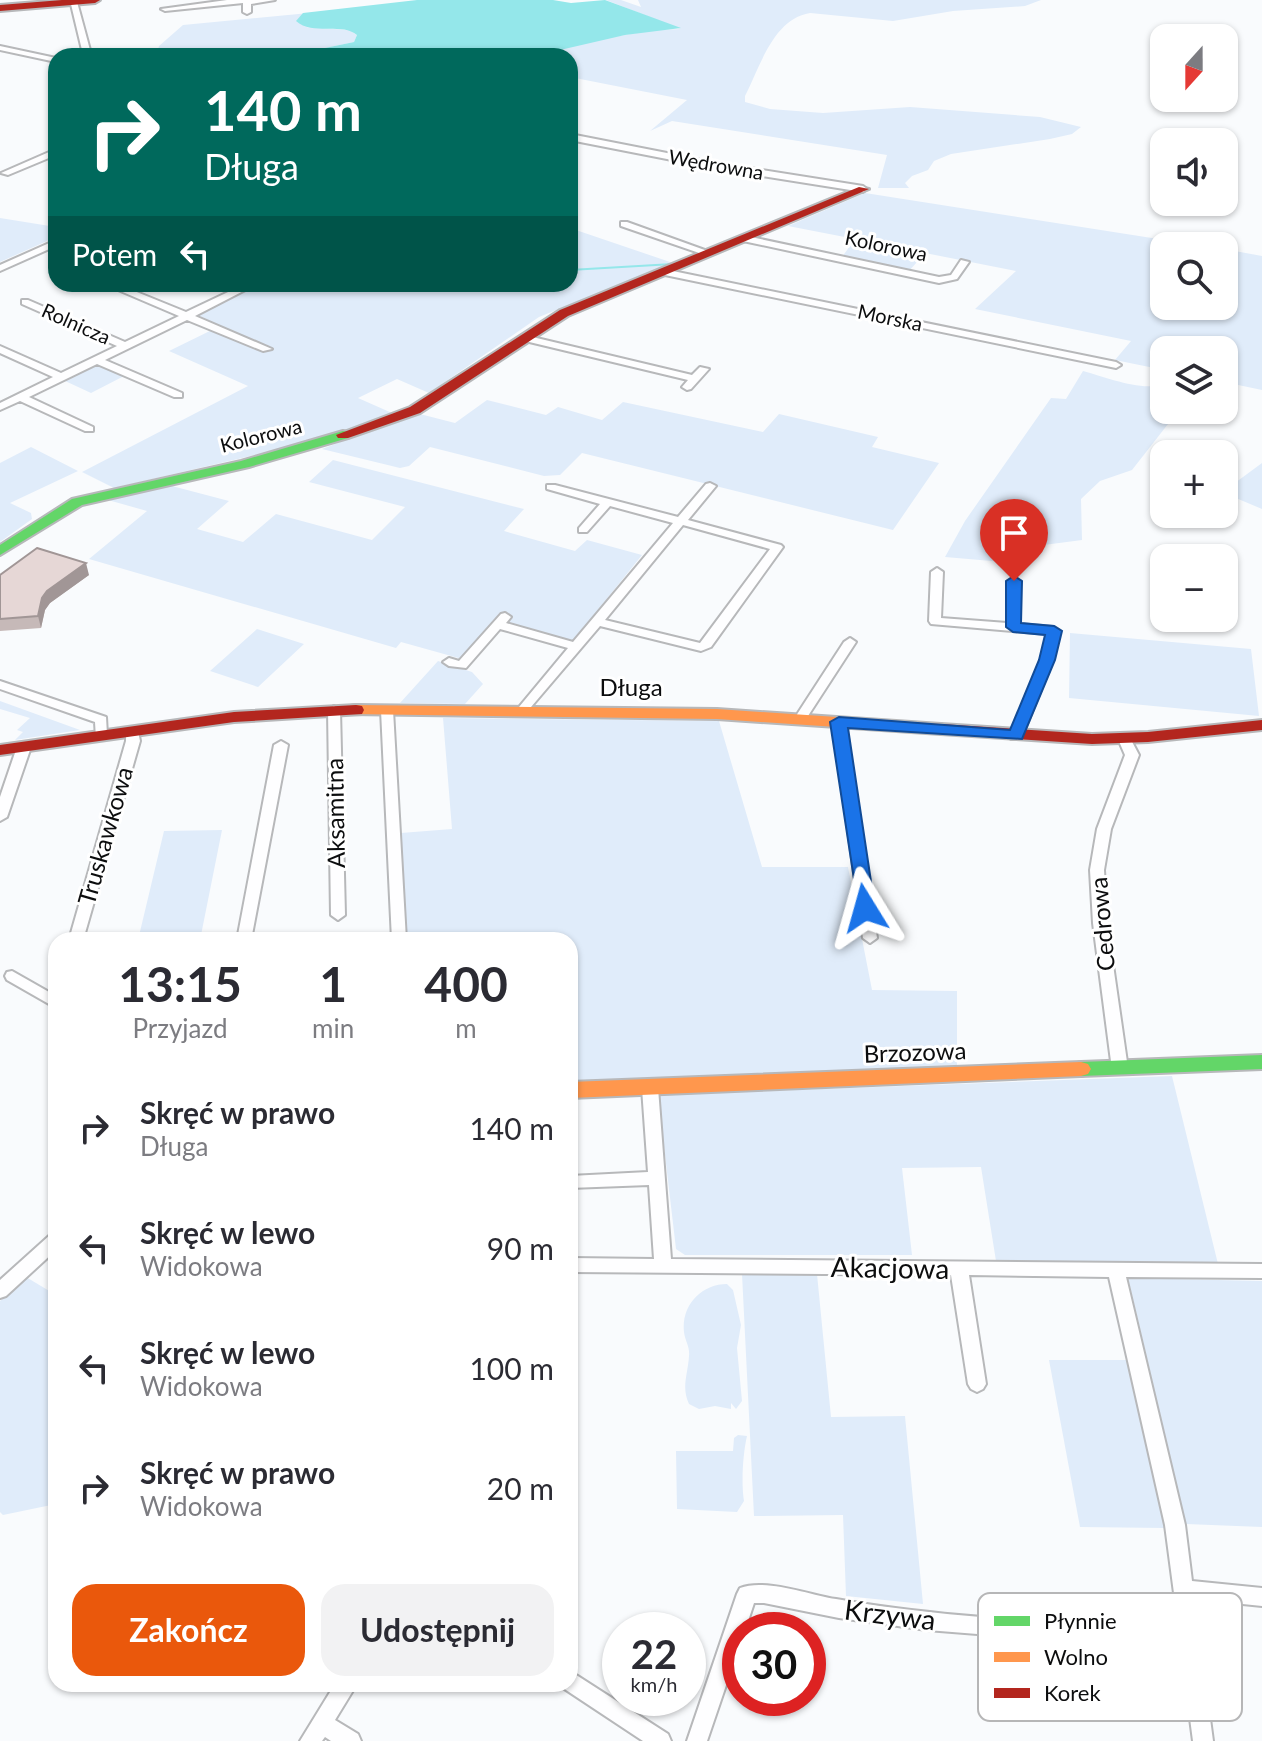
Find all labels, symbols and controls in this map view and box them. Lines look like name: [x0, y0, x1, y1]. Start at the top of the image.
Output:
north arrow: [1150, 24, 1238, 112]
map controls: [1150, 24, 1238, 632]
text: 140 m: [204, 76, 362, 143]
icon: right: [72, 80, 176, 184]
button: sound: [1150, 128, 1238, 216]
text: Długa: [204, 144, 299, 188]
street label: Wędrowna: [667, 144, 766, 184]
street label: Kolorowa: [843, 225, 930, 265]
icon: left: [173, 232, 217, 276]
button: search: [1150, 232, 1238, 320]
text: Potem: [72, 236, 157, 272]
street label: Rolnicza: [38, 297, 114, 349]
street label: Morska: [856, 298, 925, 336]
button: layers: [1150, 336, 1238, 424]
street label: Kolorowa: [217, 413, 304, 457]
button: +: [1150, 440, 1238, 528]
pin: [980, 499, 1048, 581]
icon: arrive: [992, 511, 1036, 555]
button: −: [1150, 544, 1238, 632]
street label: Długa: [599, 672, 663, 701]
street label: Aksamitna: [319, 758, 350, 868]
street label: Truskawkowa: [71, 763, 138, 908]
position arrow: [823, 866, 907, 950]
street label: Cedrowa: [1083, 876, 1120, 972]
text: 13:15: [118, 955, 242, 1012]
text: 1: [319, 955, 347, 1012]
text: 400: [424, 955, 508, 1012]
text: Przyjazd: [132, 1012, 228, 1044]
text: min: [312, 1012, 354, 1044]
text: m: [455, 1012, 477, 1044]
street label: Brzozowa: [863, 1035, 967, 1068]
text: Skręć w prawo: [140, 1094, 335, 1130]
icon: right: [72, 1106, 116, 1150]
text: 140 m: [469, 1110, 554, 1146]
text: Długa: [140, 1130, 208, 1162]
text: Skręć w lewo: [140, 1214, 315, 1250]
icon: left: [72, 1226, 116, 1270]
text: 90 m: [487, 1230, 554, 1266]
street label: Akacjowa: [830, 1249, 950, 1285]
text: Widokowa: [140, 1250, 263, 1282]
text: Skręć w lewo: [140, 1334, 315, 1370]
icon: left: [72, 1346, 116, 1390]
text: 100 m: [469, 1350, 554, 1386]
text: Widokowa: [140, 1370, 263, 1402]
text: Skręć w prawo: [140, 1454, 335, 1490]
icon: right: [72, 1466, 116, 1510]
text: 20 m: [487, 1470, 554, 1506]
text: Widokowa: [140, 1490, 263, 1522]
button: Zakończ: [72, 1584, 305, 1676]
button: Udostępnij: [321, 1584, 554, 1676]
street label: Krzywa: [843, 1592, 938, 1636]
legend: [978, 1593, 1242, 1721]
text: Płynnie: [1044, 1607, 1117, 1634]
speed limit sign: 30: [722, 1612, 826, 1716]
text: 22: [631, 1630, 677, 1678]
text: Wolno: [1044, 1643, 1108, 1670]
text: km/h: [631, 1672, 677, 1696]
text: Korek: [1044, 1679, 1101, 1706]

